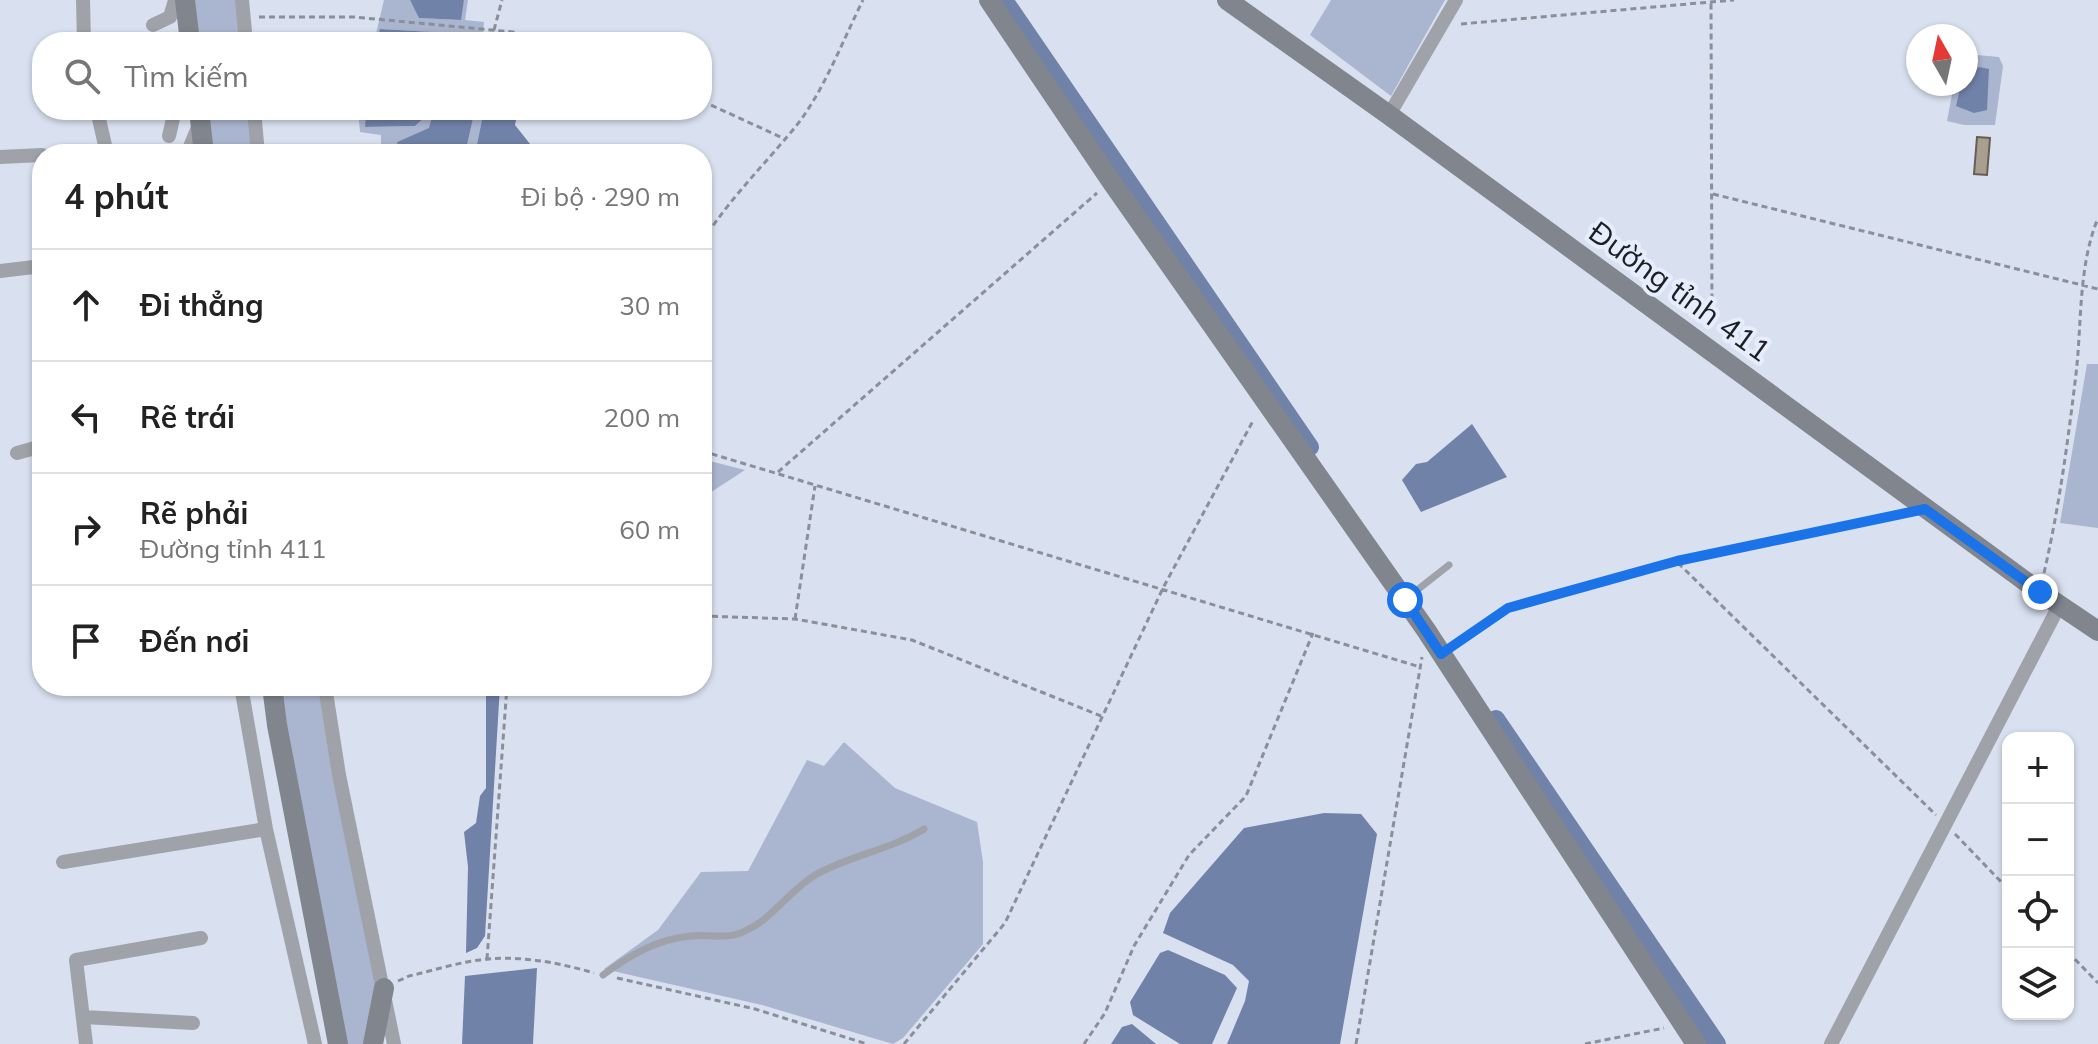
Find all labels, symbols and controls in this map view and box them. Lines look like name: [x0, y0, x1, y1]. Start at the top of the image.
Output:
north arrow: [1906, 24, 1978, 96]
search box: [32, 32, 712, 120]
icon: search: [60, 54, 104, 98]
text: Tìm kiếm: [124, 57, 249, 95]
text: 4 phút: [64, 175, 168, 218]
text: Đi bộ · 290 m: [521, 180, 680, 213]
street label: Đường tỉnh 411: [1582, 212, 1778, 370]
icon: ahead: [64, 283, 108, 327]
text: Đi thẳng: [140, 286, 264, 324]
text: 30 m: [619, 289, 680, 322]
icon: left: [64, 395, 108, 439]
text: Rẽ trái: [140, 398, 235, 436]
text: 200 m: [604, 401, 680, 434]
text: Rẽ phải: [140, 494, 248, 532]
icon: right: [64, 507, 108, 551]
text: 60 m: [619, 513, 680, 546]
text: Đường tỉnh 411: [140, 532, 326, 565]
route end: [2022, 574, 2058, 610]
route start: [1387, 582, 1423, 618]
icon: arrive: [64, 619, 108, 663]
text: Đến nơi: [140, 622, 249, 660]
map controls: [2002, 732, 2074, 1020]
button: +: [2002, 732, 2074, 804]
button: −: [2002, 804, 2074, 876]
button: locate: [2002, 876, 2074, 948]
button: layers: [2002, 948, 2074, 1020]

